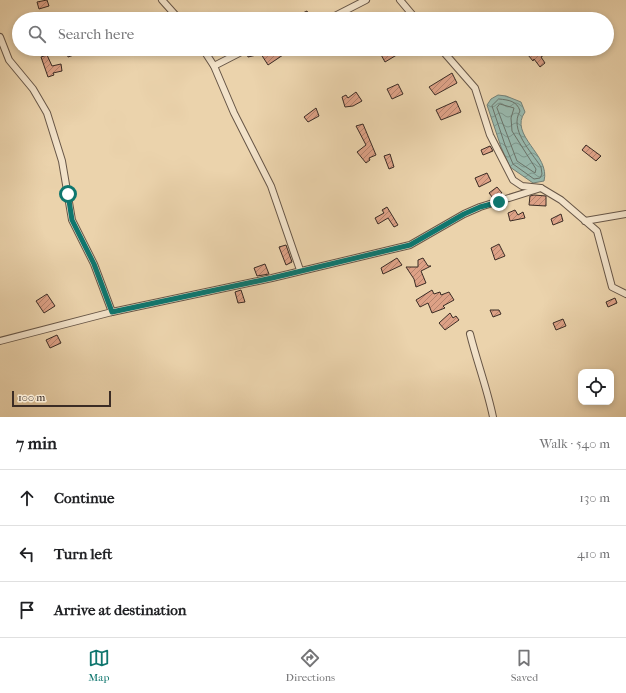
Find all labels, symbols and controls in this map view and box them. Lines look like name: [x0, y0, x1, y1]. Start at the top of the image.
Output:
search box: [12, 12, 614, 56]
icon: search: [26, 23, 48, 45]
text: Search here: [58, 25, 134, 43]
route start: [59, 185, 77, 203]
route end: [490, 193, 508, 211]
map controls: [578, 369, 614, 405]
button: locate: [578, 369, 614, 405]
scale bar: [12, 389, 111, 408]
text: 100 m: [18, 391, 46, 404]
text: 7 min: [16, 433, 57, 453]
text: Walk · 540 m: [540, 436, 610, 451]
icon: ahead: [16, 487, 38, 509]
text: Continue: [54, 489, 114, 507]
text: 130 m: [579, 490, 610, 505]
icon: left: [16, 543, 38, 565]
text: Turn left: [54, 545, 112, 563]
text: 410 m: [577, 546, 610, 561]
icon: arrive: [16, 599, 38, 621]
text: Arrive at destination: [54, 601, 186, 619]
tab: Map: [88, 647, 110, 684]
tab: Directions: [286, 647, 335, 684]
tab: Saved: [511, 647, 538, 684]

